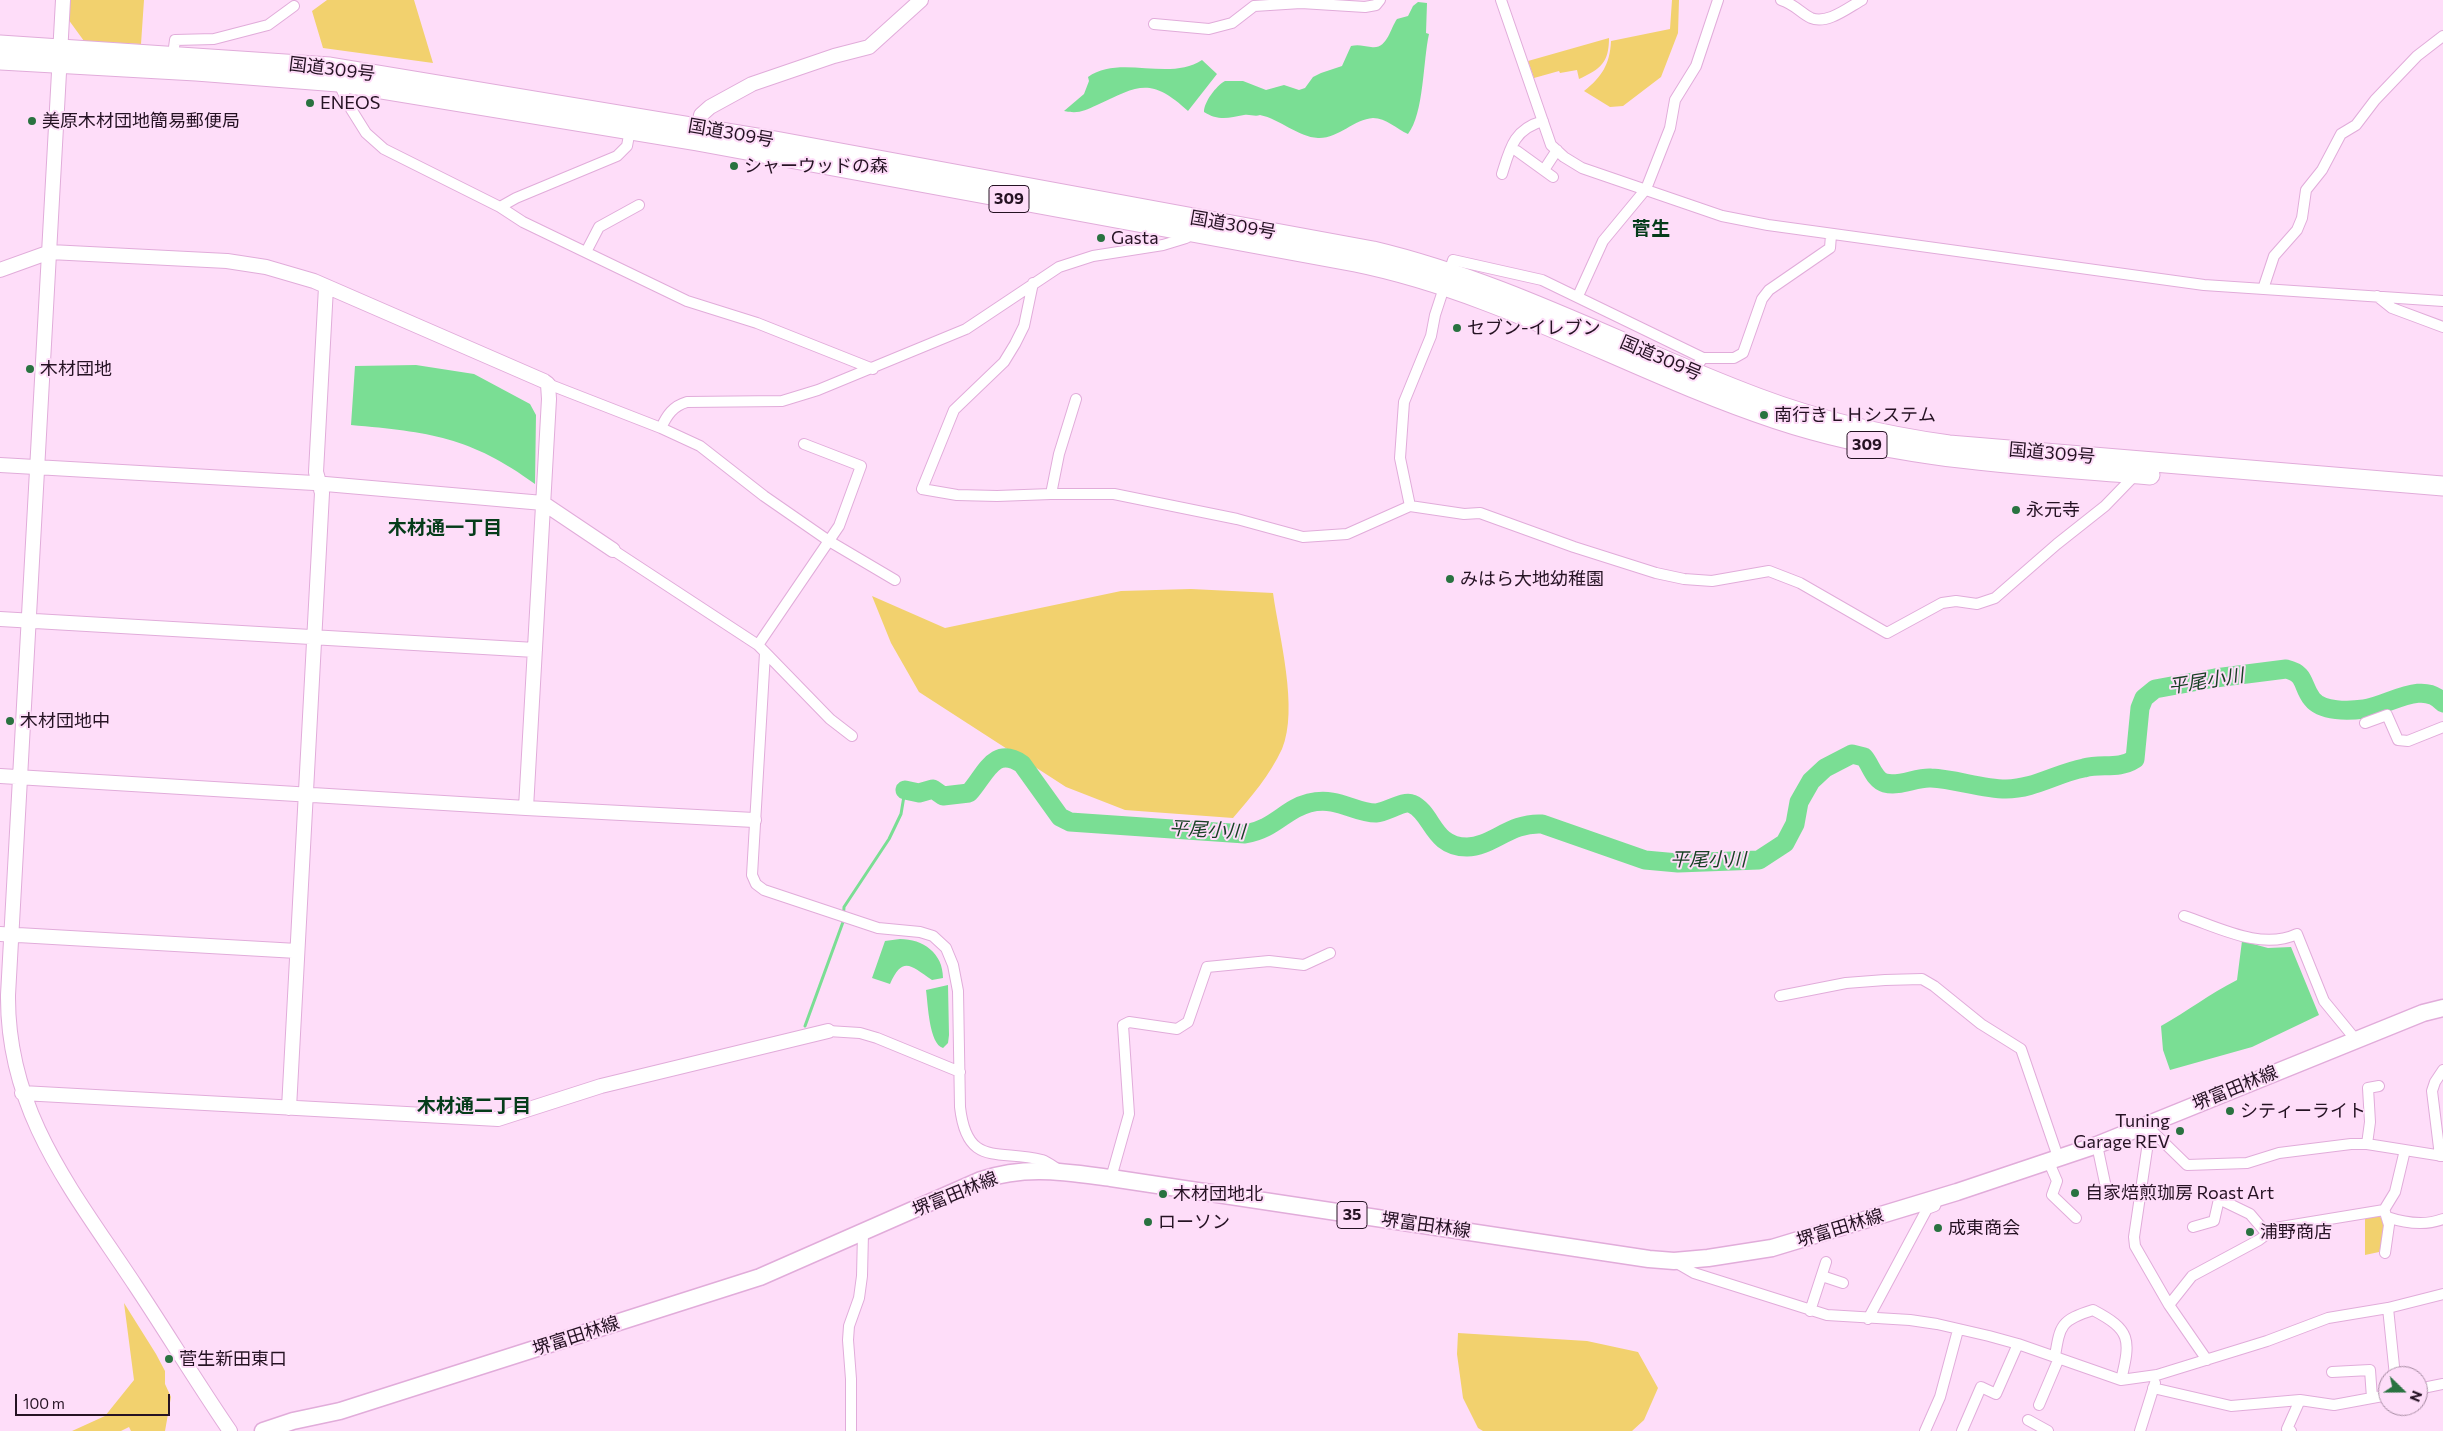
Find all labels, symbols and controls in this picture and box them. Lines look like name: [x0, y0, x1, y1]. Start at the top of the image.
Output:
street label: 国道309号: [288, 53, 376, 85]
place label: ENEOS: [320, 92, 380, 114]
marker: ENEOS: [304, 97, 316, 109]
place label: 美原木材団地簡易郵便局: [42, 110, 240, 132]
marker: 美原木材団地簡易郵便局: [26, 115, 38, 127]
street label: 国道309号: [686, 115, 776, 151]
place label: シャーウッドの森: [744, 155, 888, 177]
marker: シャーウッドの森: [728, 160, 740, 172]
road number: 309: [989, 185, 1029, 212]
street label: 国道309号: [1188, 207, 1278, 243]
district label: 菅生: [1632, 218, 1670, 240]
place label: Gasta: [1111, 227, 1159, 249]
marker: Gasta: [1095, 232, 1107, 244]
place label: セブン-イレブン: [1467, 317, 1601, 339]
marker: セブン-イレブン: [1451, 322, 1463, 334]
street label: 国道309号: [1617, 331, 1705, 385]
place label: 木材団地: [40, 358, 112, 380]
marker: 木材団地: [24, 363, 36, 375]
place label: 南行きＬＨシステム: [1774, 404, 1936, 426]
marker: 南行きＬＨシステム: [1758, 409, 1770, 421]
road number: 309: [1847, 432, 1887, 458]
street label: 国道309号: [2008, 438, 2096, 468]
place label: 永元寺: [2026, 499, 2080, 521]
marker: 永元寺: [2010, 504, 2022, 516]
district label: 木材通一丁目: [388, 517, 502, 539]
place label: みはら大地幼稚園: [1460, 568, 1604, 590]
marker: みはら大地幼稚園: [1444, 573, 1456, 585]
water label: 平尾小川: [2167, 664, 2245, 698]
place label: 木材団地中: [20, 710, 110, 732]
marker: 木材団地中: [4, 715, 16, 727]
water label: 平尾小川: [1168, 817, 1246, 843]
water label: 平尾小川: [1670, 849, 1746, 871]
street label: 堺富田林線: [2189, 1061, 2281, 1115]
district label: 木材通二丁目: [417, 1095, 531, 1117]
place label: シティーライト: [2240, 1100, 2366, 1122]
marker: シティーライト: [2224, 1105, 2236, 1117]
place label: Tuning Garage REV: [2073, 1110, 2170, 1152]
marker: Tuning Garage REV: [2174, 1125, 2186, 1137]
street label: 堺富田林線: [909, 1167, 1001, 1221]
place label: 自家焙煎珈房 Roast Art: [2085, 1182, 2274, 1204]
place label: 木材団地北: [1173, 1183, 1263, 1205]
marker: 自家焙煎珈房 Roast Art: [2069, 1187, 2081, 1199]
marker: 木材団地北: [1157, 1188, 1169, 1200]
road number: 35: [1337, 1202, 1367, 1228]
street label: 堺富田林線: [1794, 1205, 1886, 1251]
street label: 堺富田林線: [1380, 1208, 1472, 1242]
place label: ローソン: [1158, 1211, 1230, 1233]
marker: ローソン: [1142, 1216, 1154, 1228]
place label: 成東商会: [1948, 1217, 2020, 1239]
place label: 浦野商店: [2260, 1221, 2332, 1243]
marker: 成東商会: [1932, 1222, 1944, 1234]
marker: 浦野商店: [2244, 1226, 2256, 1238]
street label: 堺富田林線: [530, 1312, 622, 1360]
place label: 菅生新田東口: [179, 1348, 287, 1370]
marker: 菅生新田東口: [163, 1353, 175, 1365]
north arrow: [2378, 1366, 2428, 1416]
scale bar: [18, 1384, 172, 1416]
text: N: [2407, 1388, 2426, 1404]
text: 100 m: [23, 1394, 65, 1412]

